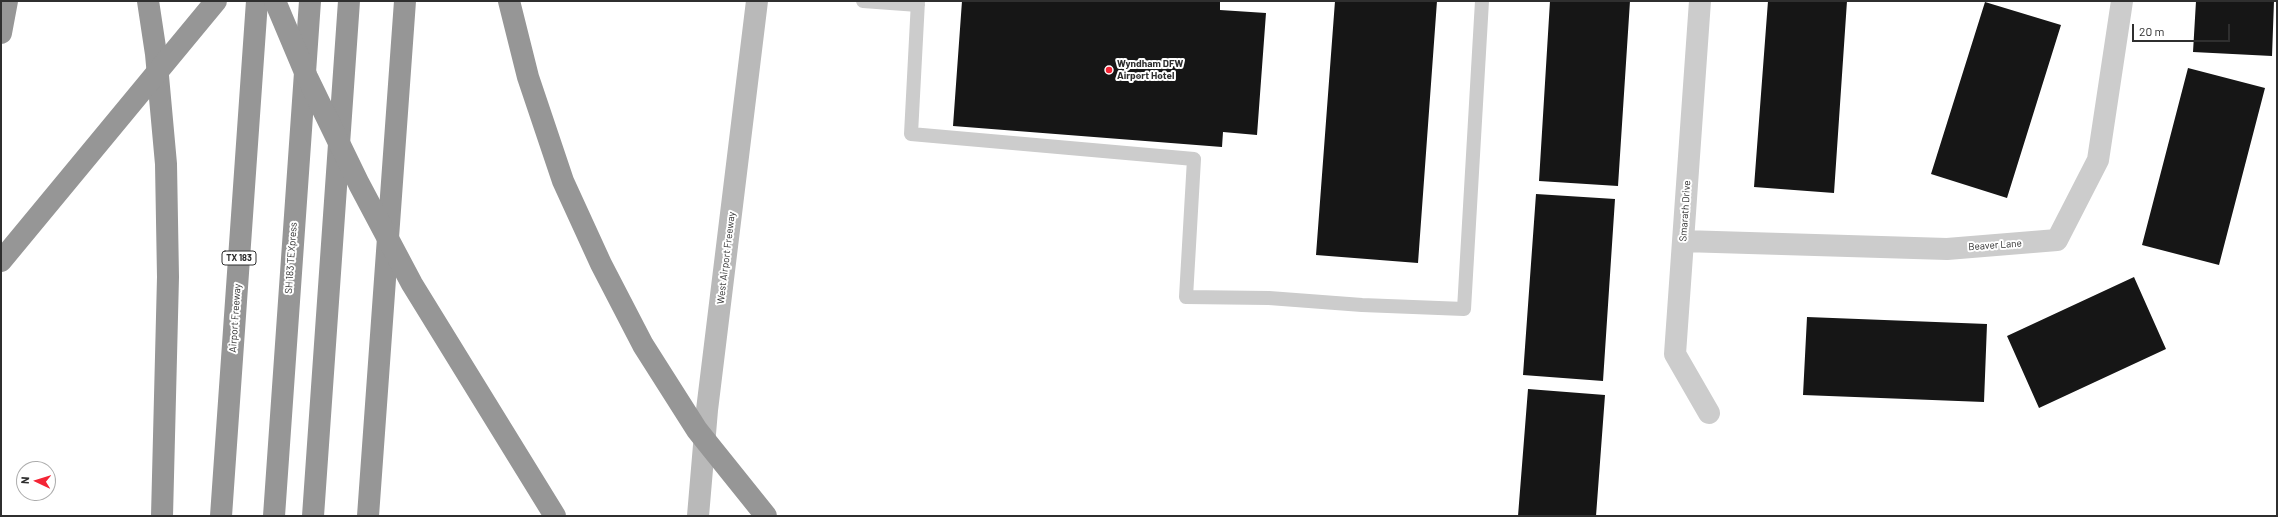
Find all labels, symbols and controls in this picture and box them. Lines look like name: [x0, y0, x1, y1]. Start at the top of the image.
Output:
scale bar: [2134, 16, 2232, 42]
text: 20 m: [2139, 24, 2165, 38]
place label: Wyndham DFW Airport Hotel: [1117, 58, 1183, 82]
marker: Wyndham DFW Airport Hotel: [1104, 65, 1114, 75]
street label: Smarath Drive: [1677, 180, 1693, 242]
street label: West Airport Freeway: [714, 211, 738, 305]
street label: SH 183 TEXpress: [283, 222, 299, 294]
street label: Beaver Lane: [1968, 237, 2022, 253]
road number: TX 183: [222, 251, 256, 265]
street label: Airport Freeway: [227, 283, 243, 353]
north arrow: [16, 461, 56, 501]
text: N: [18, 476, 31, 484]

